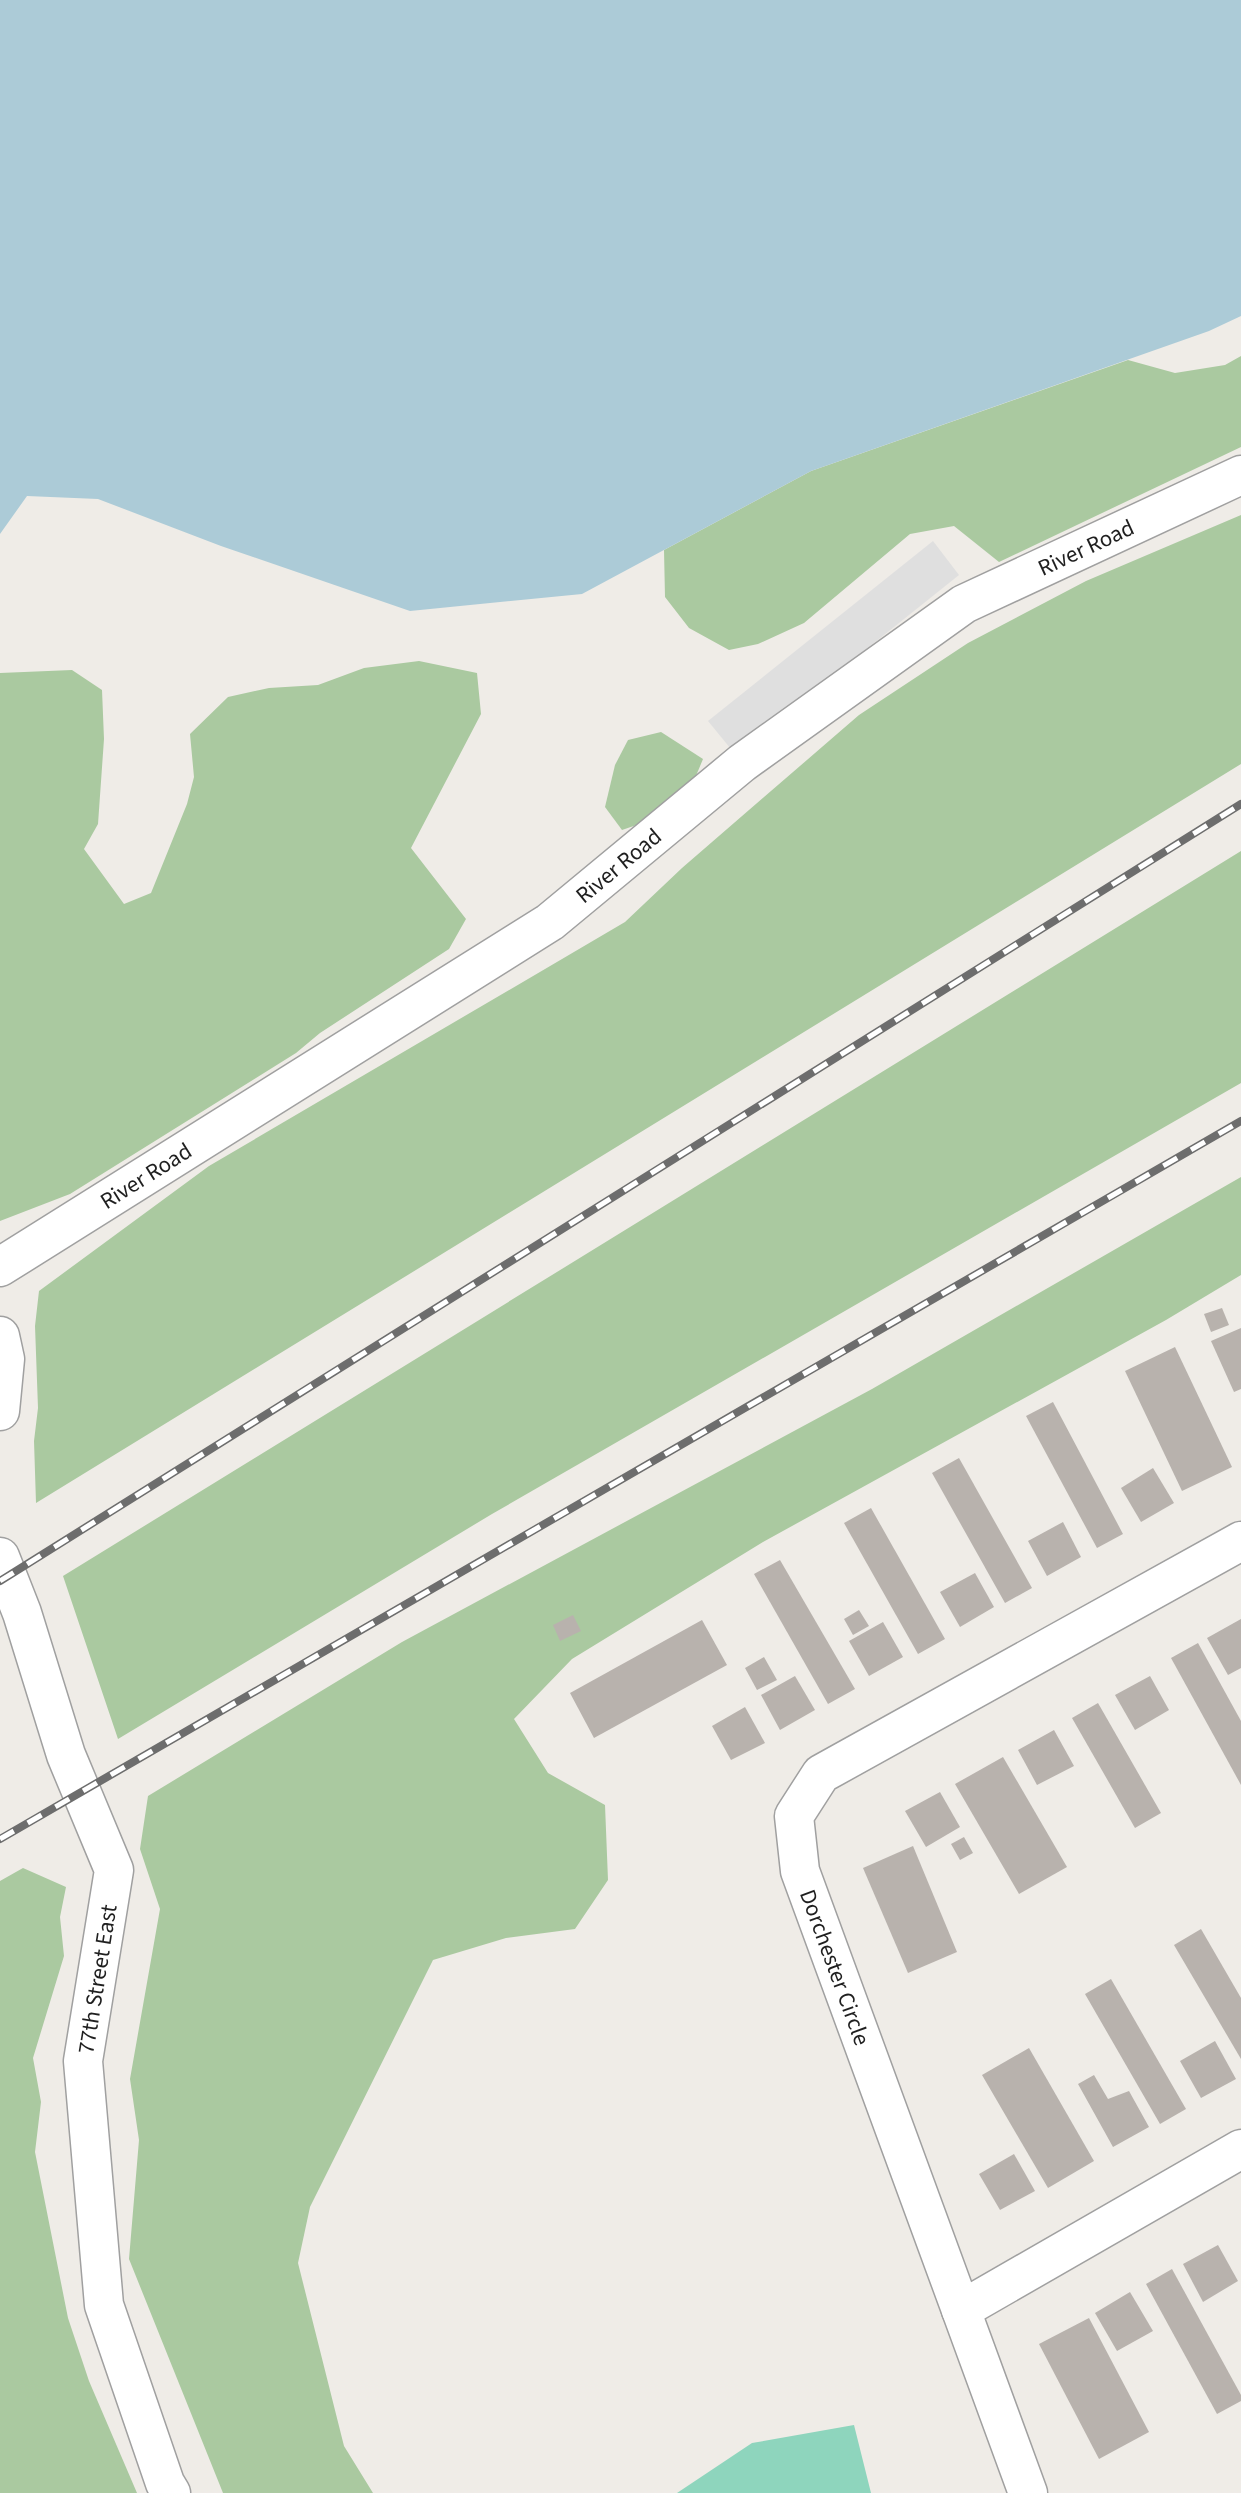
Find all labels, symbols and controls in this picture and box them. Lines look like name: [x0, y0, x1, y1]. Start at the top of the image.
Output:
street label: River Road: [1032, 511, 1140, 584]
street label: River Road: [569, 820, 669, 911]
street label: River Road: [94, 1135, 198, 1217]
street label: Dorchester Circle: [791, 1885, 879, 2050]
street label: 77th Street East: [69, 1902, 126, 2056]

